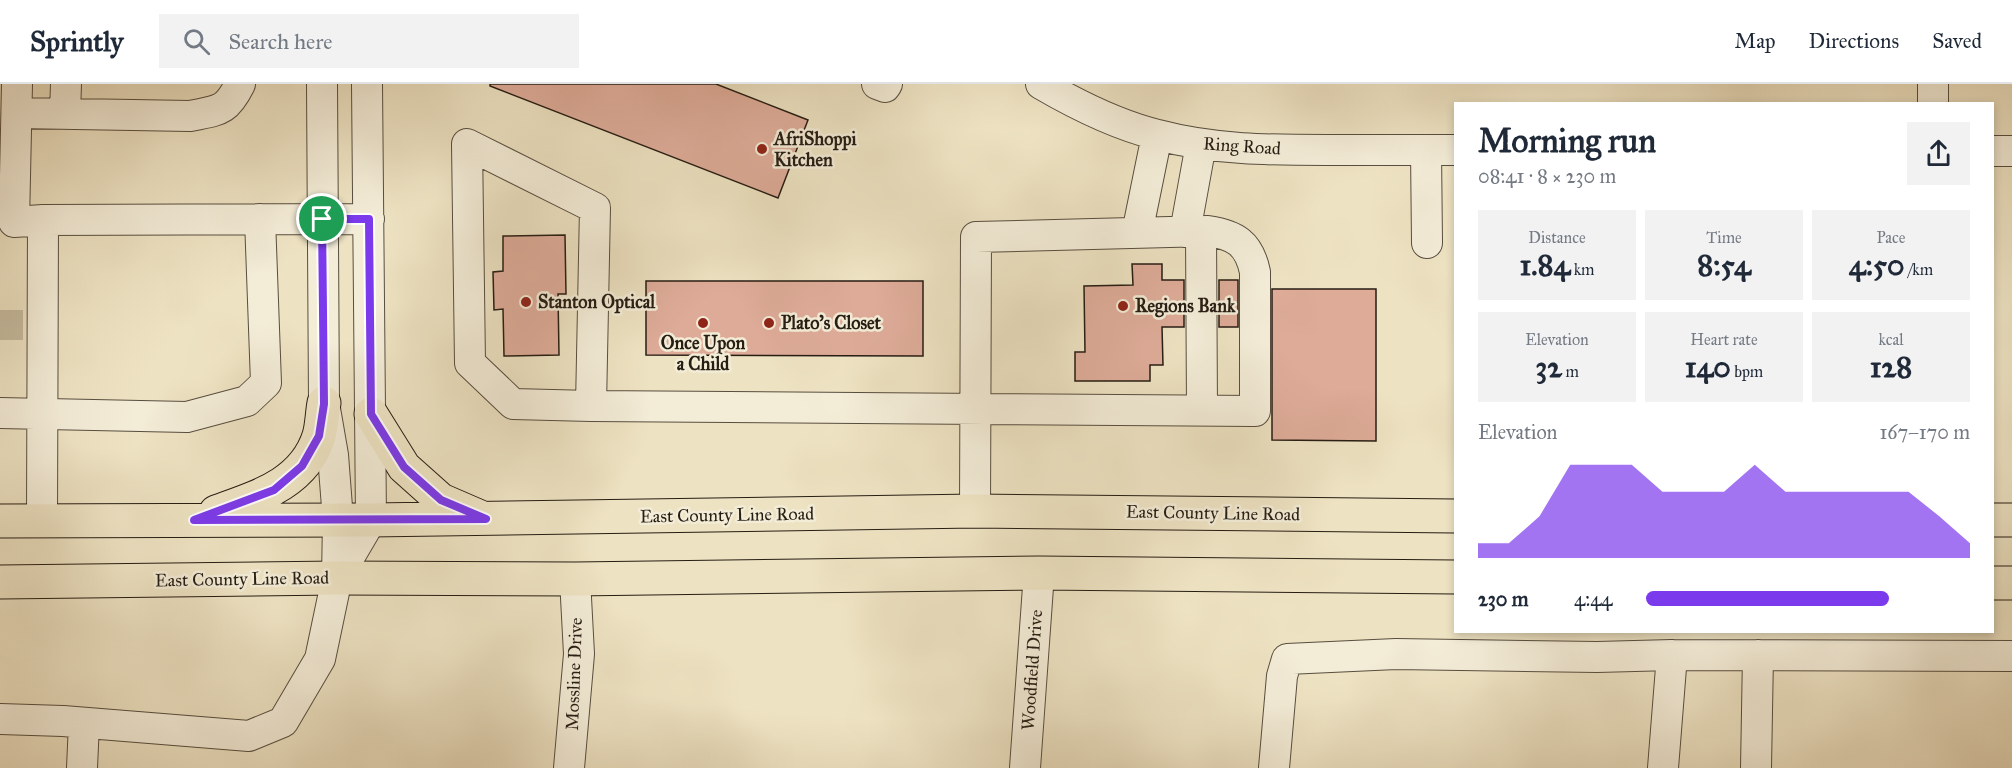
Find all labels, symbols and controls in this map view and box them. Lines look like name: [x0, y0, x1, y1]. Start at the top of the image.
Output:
search box: [159, 14, 579, 68]
text: Sprintly: [30, 24, 123, 59]
icon: search: [180, 25, 213, 58]
text: Search here: [228, 28, 332, 55]
text: Map: [1735, 28, 1776, 54]
text: Directions: [1809, 28, 1899, 54]
text: Saved: [1932, 28, 1982, 54]
text: Morning run: [1478, 121, 1656, 161]
button: share: [1907, 122, 1970, 185]
place label: AfriShoppi Kitchen: [773, 128, 857, 171]
street label: Ring Road: [1202, 132, 1282, 161]
marker: AfriShoppi Kitchen: [755, 142, 769, 156]
text: 08:41 · 8 × 230 m: [1478, 164, 1616, 188]
pin: [296, 193, 347, 244]
icon: arrive: [305, 202, 338, 235]
text: Distance: [1528, 228, 1586, 247]
text: Time: [1706, 228, 1742, 247]
text: Pace: [1876, 228, 1906, 247]
text: 1.84: [1519, 247, 1570, 283]
text: 8:54: [1697, 247, 1751, 283]
text: 4:50: [1849, 247, 1905, 283]
text: km: [1570, 260, 1595, 279]
text: /km: [1905, 260, 1933, 279]
place label: Stanton Optical: [538, 291, 656, 314]
marker: Stanton Optical: [519, 295, 533, 309]
place label: Regions Bank: [1135, 295, 1236, 318]
marker: Regions Bank: [1116, 299, 1130, 313]
place label: Plato's Closet: [781, 312, 881, 334]
marker: Once Upon a Child: [696, 316, 710, 330]
marker: Plato's Closet: [762, 316, 776, 330]
text: Elevation: [1525, 330, 1589, 349]
text: Heart rate: [1690, 330, 1758, 349]
text: kcal: [1878, 330, 1904, 349]
place label: Once Upon a Child: [661, 332, 745, 375]
text: 32: [1535, 349, 1562, 385]
text: 140: [1685, 349, 1731, 385]
text: 128: [1870, 349, 1912, 385]
text: m: [1562, 362, 1579, 381]
text: bpm: [1731, 362, 1763, 381]
text: Elevation: [1478, 420, 1557, 444]
text: 167–170 m: [1879, 420, 1970, 444]
street label: East County Line Road: [1126, 500, 1300, 526]
street label: East County Line Road: [640, 502, 814, 528]
street label: East County Line Road: [155, 566, 329, 592]
text: 230 m: [1478, 587, 1529, 611]
text: 4:44: [1574, 587, 1612, 611]
street label: Woodfield Drive: [1017, 609, 1047, 731]
street label: Mossline Drive: [561, 617, 587, 731]

